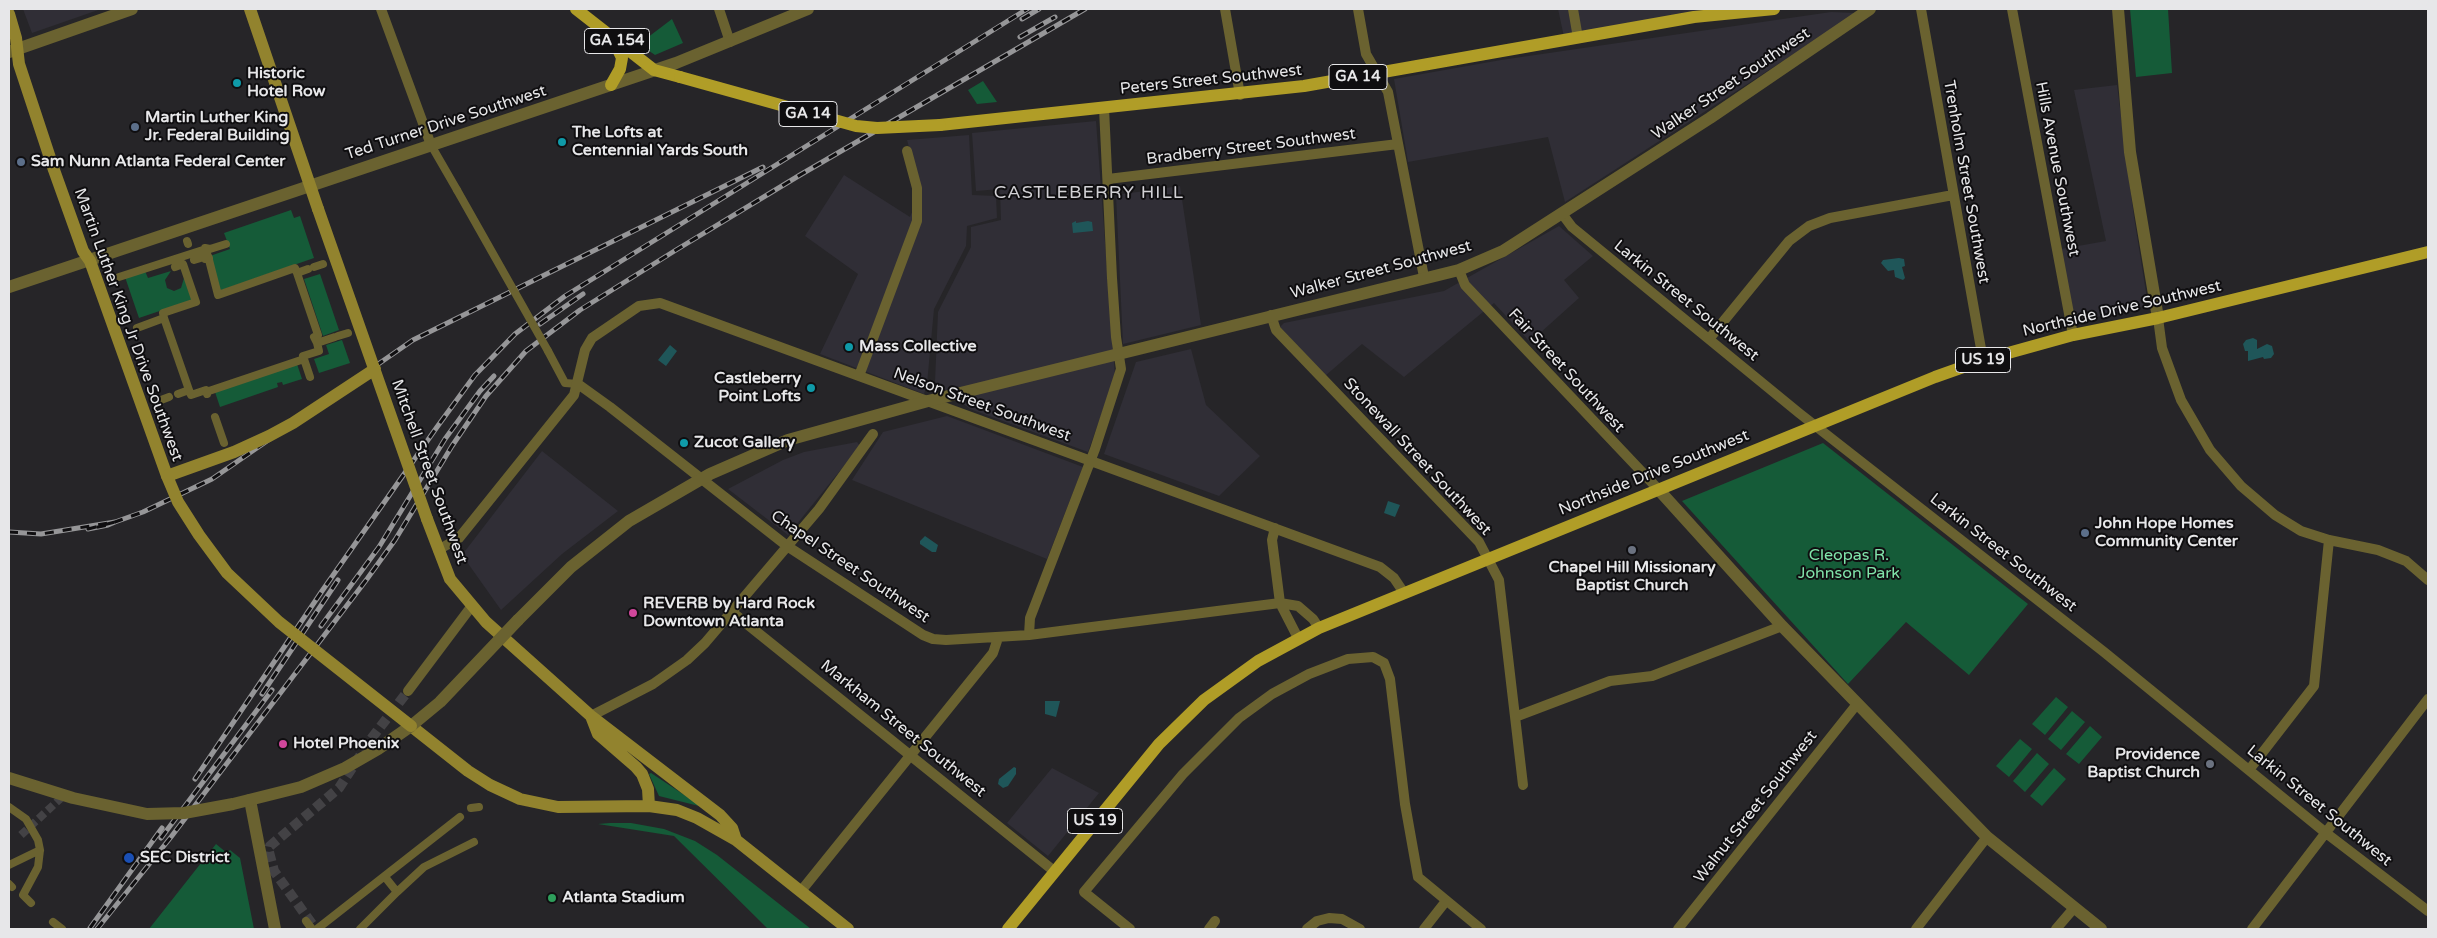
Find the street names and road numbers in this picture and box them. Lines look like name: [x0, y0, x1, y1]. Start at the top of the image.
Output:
street label: Walker Street Southwest: [1648, 24, 1814, 144]
road number: GA 154: [584, 28, 650, 54]
street label: Peters Street Southwest: [1119, 61, 1303, 99]
road number: GA 14: [1329, 64, 1387, 90]
street label: Trenholm Street Southwest: [1939, 79, 1993, 285]
street label: Hills Avenue Southwest: [2031, 80, 2083, 258]
street label: Ted Turner Drive Southwest: [343, 81, 549, 165]
road number: GA 14: [779, 102, 837, 126]
street label: Bradberry Street Southwest: [1145, 125, 1357, 169]
street label: Martin Luther King Jr Drive Southwest: [70, 186, 186, 464]
street label: Walker Street Southwest: [1288, 237, 1474, 303]
street label: Larkin Street Southwest: [1610, 237, 1762, 365]
street label: Northside Drive Southwest: [2021, 277, 2223, 341]
street label: Fair Street Southwest: [1504, 305, 1628, 437]
road number: US 19: [1956, 348, 2010, 372]
street label: Nelson Street Southwest: [891, 364, 1073, 446]
street label: Stonewall Street Southwest: [1339, 374, 1495, 540]
street label: Mitchell Street Southwest: [387, 377, 471, 567]
street label: Northside Drive Southwest: [1556, 426, 1752, 520]
street label: Larkin Street Southwest: [1926, 490, 2080, 616]
street label: Chapel Street Southwest: [767, 507, 933, 627]
street label: Markham Street Southwest: [816, 656, 990, 802]
street label: Walnut Street Southwest: [1690, 727, 1822, 887]
street label: Larkin Street Southwest: [2243, 742, 2395, 870]
road number: US 19: [1068, 808, 1122, 834]

